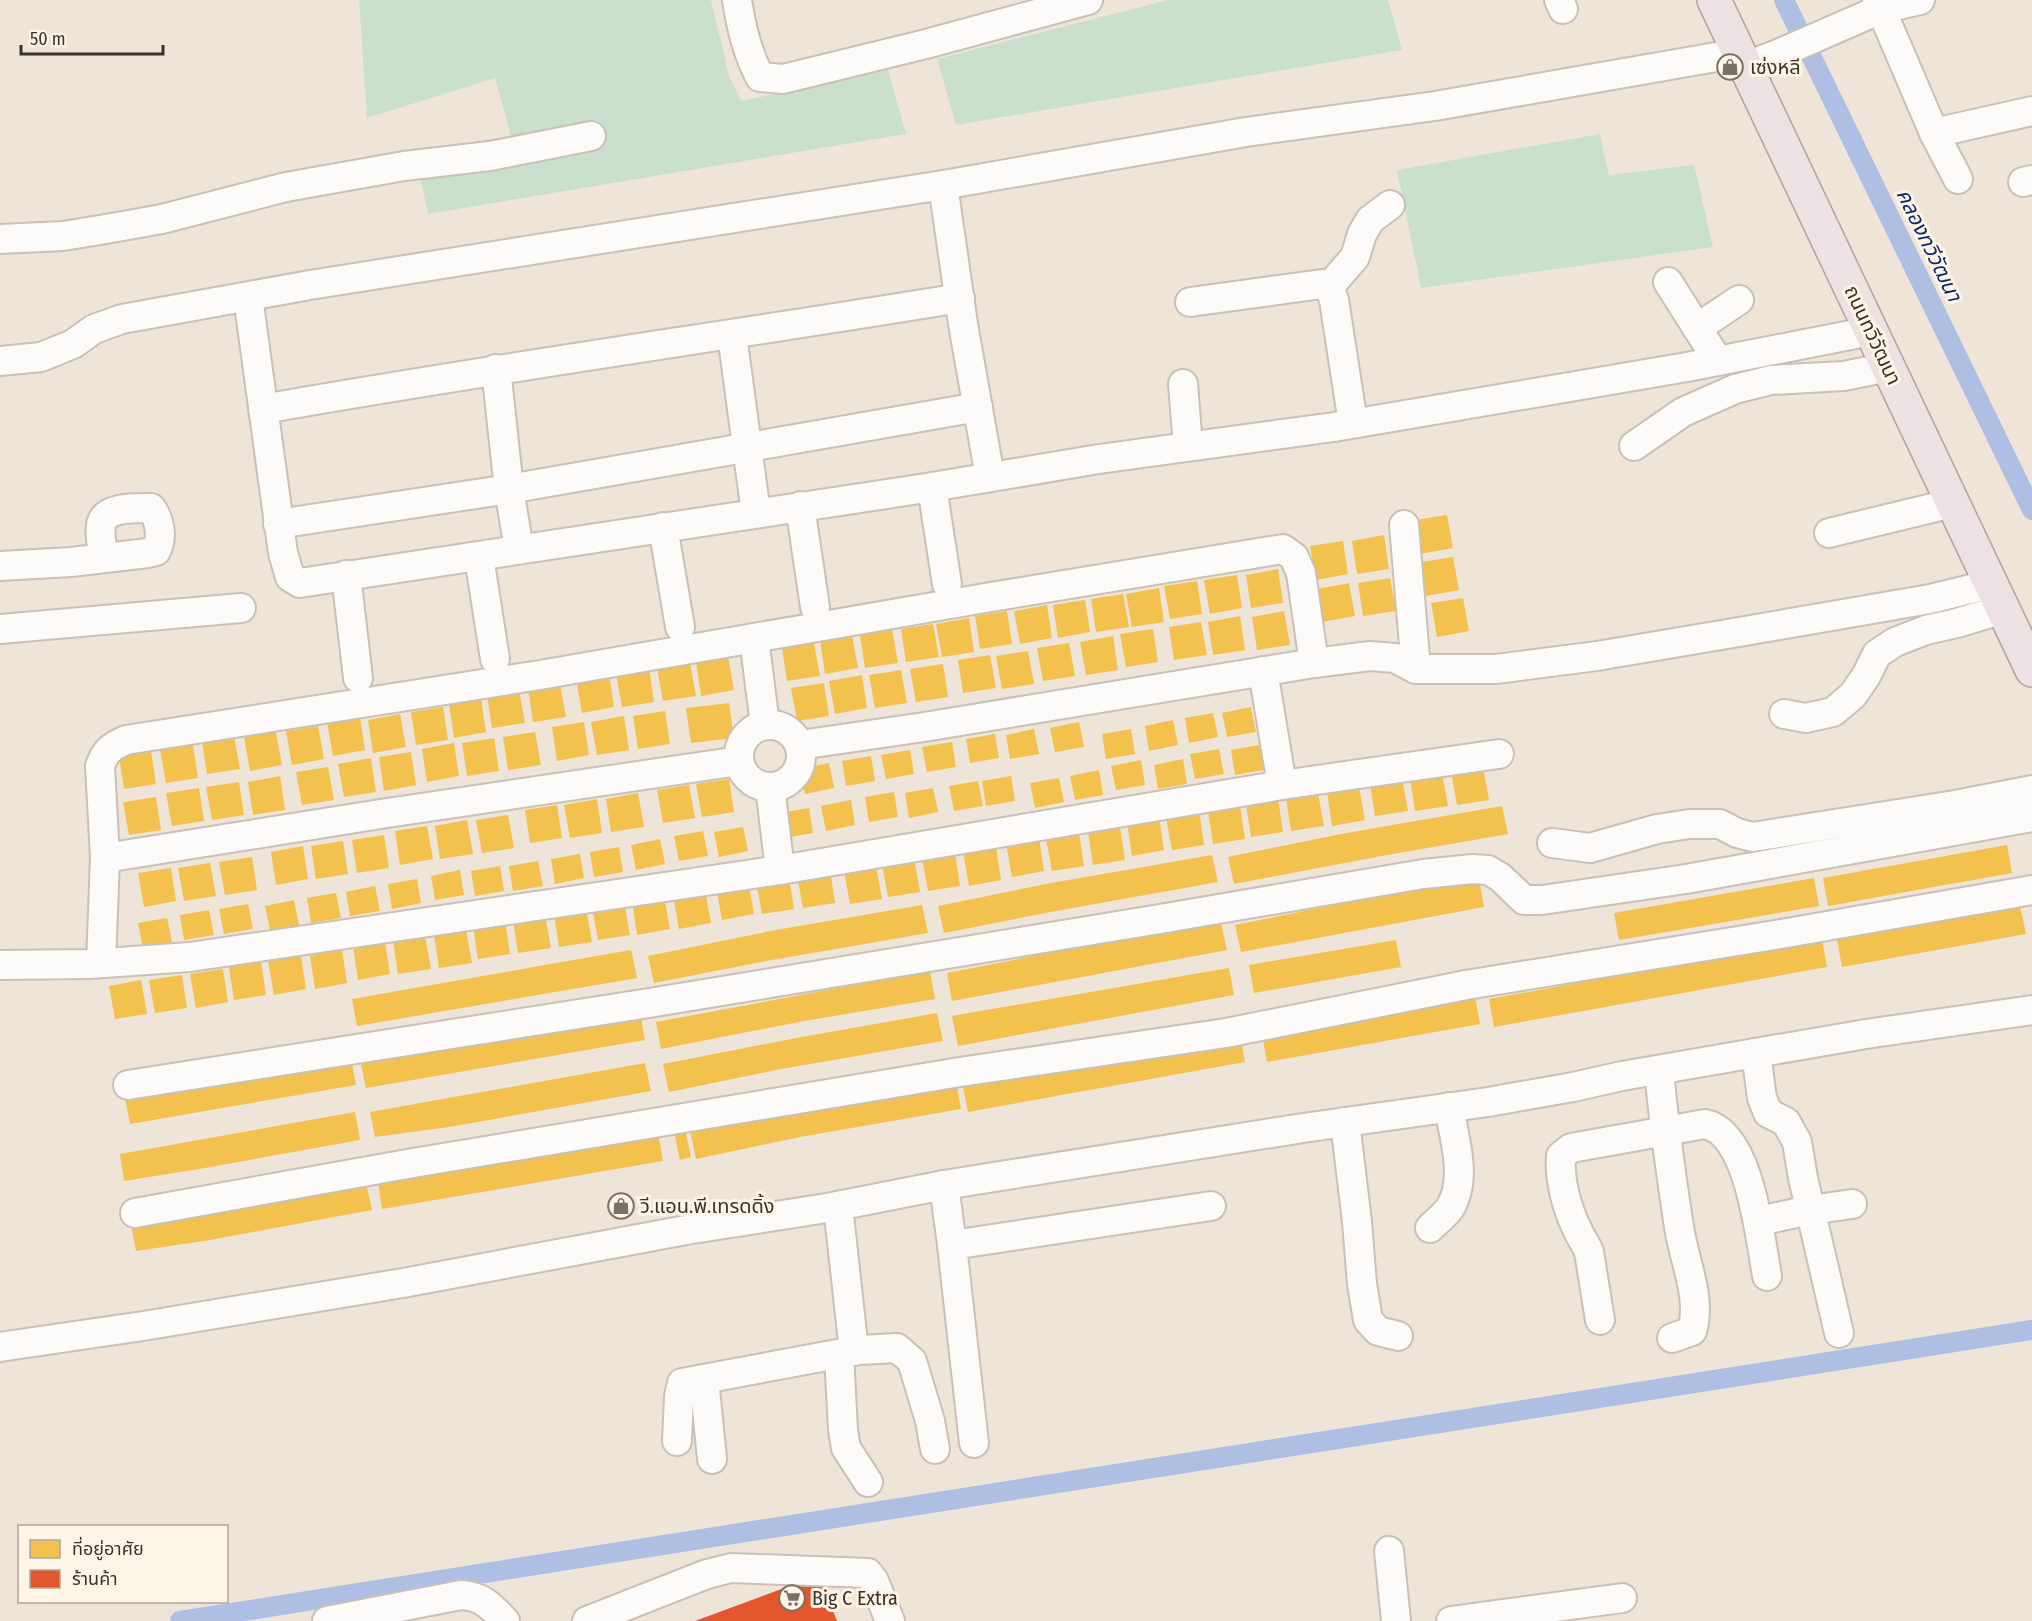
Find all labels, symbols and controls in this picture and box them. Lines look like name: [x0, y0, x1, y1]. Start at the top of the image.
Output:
scale bar: [21, 18, 164, 56]
text: 50 m: [30, 28, 66, 50]
shop icon: เซ่งหลี: [1715, 52, 1745, 82]
place label: เซ่งหลี: [1750, 55, 1801, 79]
water label: คลองทวีวัฒนา: [1891, 184, 1968, 307]
street label: ถนนทวีวัฒนา: [1840, 281, 1906, 389]
shop icon: วี.แอน.พี.เทรดดิ้ง: [606, 1191, 636, 1221]
place label: วี.แอน.พี.เทรดดิ้ง: [639, 1193, 775, 1218]
legend: [18, 1525, 228, 1603]
text: ที่อยู่อาศัย: [72, 1536, 144, 1561]
text: ร้านค้า: [72, 1568, 118, 1590]
supermarket icon: Big C Extra: [777, 1583, 807, 1613]
place label: Big C Extra: [812, 1586, 898, 1610]

